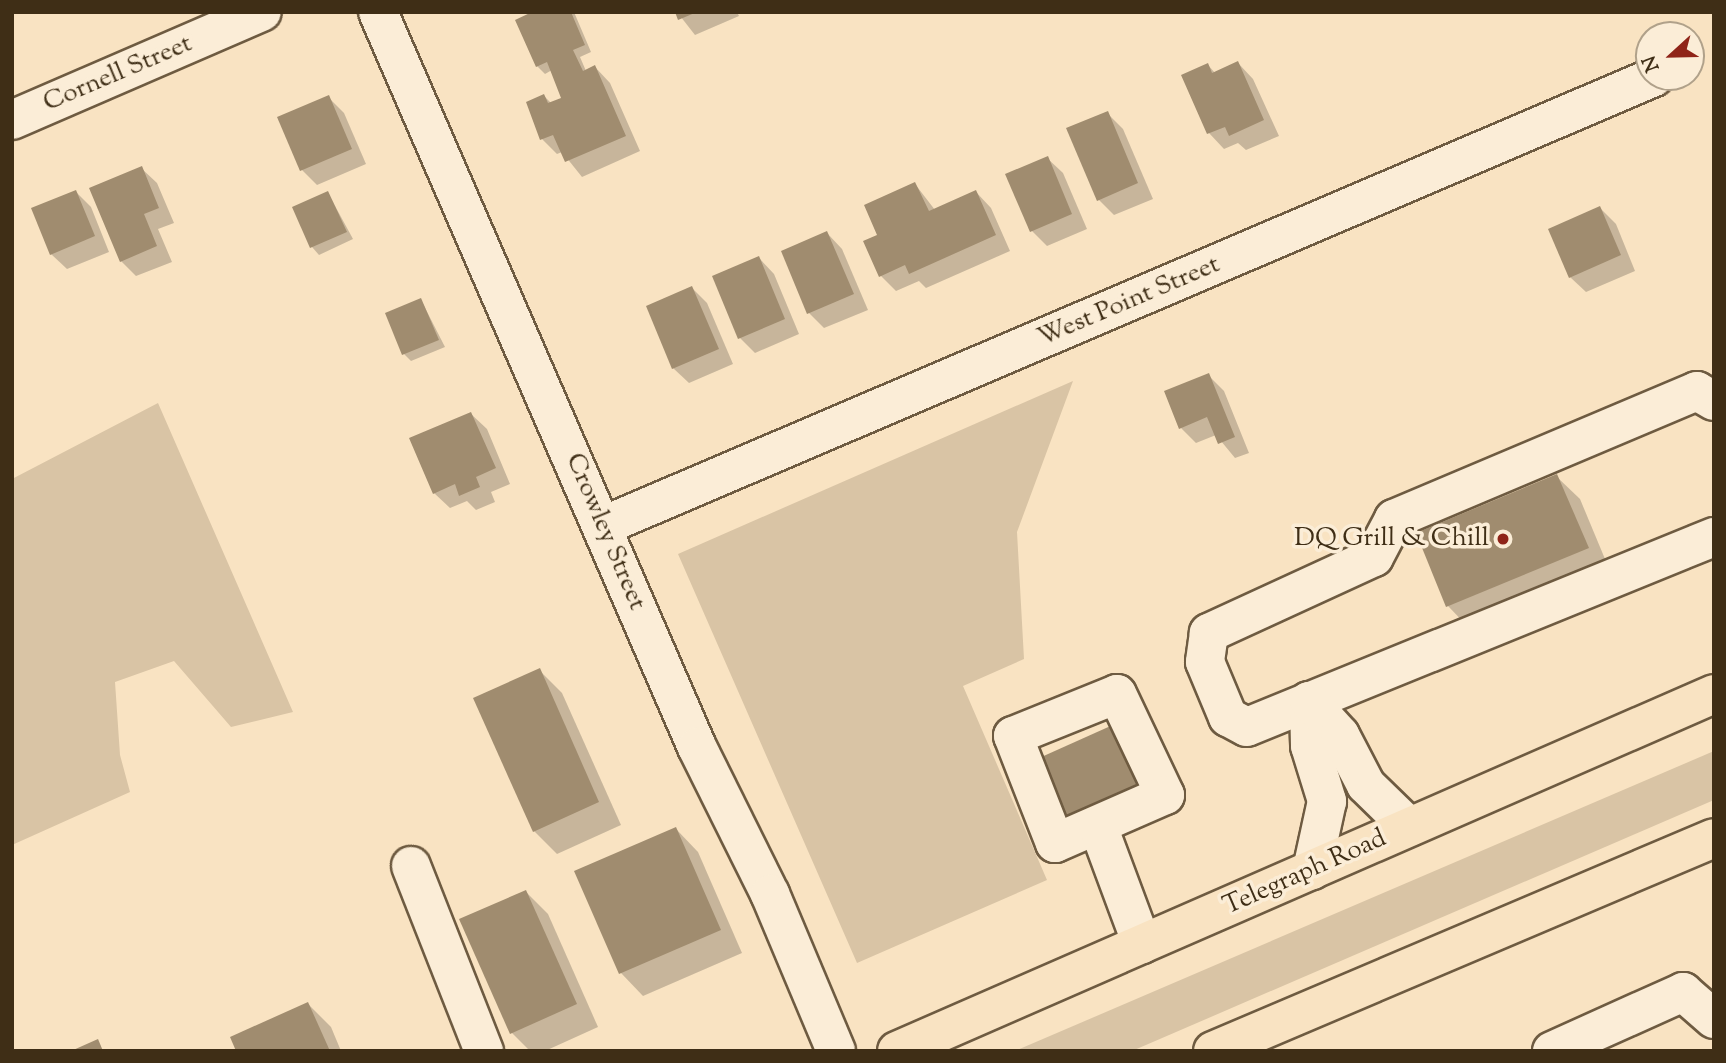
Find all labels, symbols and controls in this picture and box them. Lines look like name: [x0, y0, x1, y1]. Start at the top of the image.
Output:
north arrow: [1635, 21, 1705, 91]
street label: Cornell Street: [39, 29, 197, 119]
text: N: [1637, 51, 1667, 75]
street label: West Point Street: [1033, 250, 1225, 354]
street label: Crowley Street: [558, 449, 652, 615]
place label: DQ Grill & Chill: [1294, 523, 1489, 555]
marker: DQ Grill & Chill: [1495, 531, 1511, 547]
street label: Telegraph Road: [1219, 823, 1391, 923]

